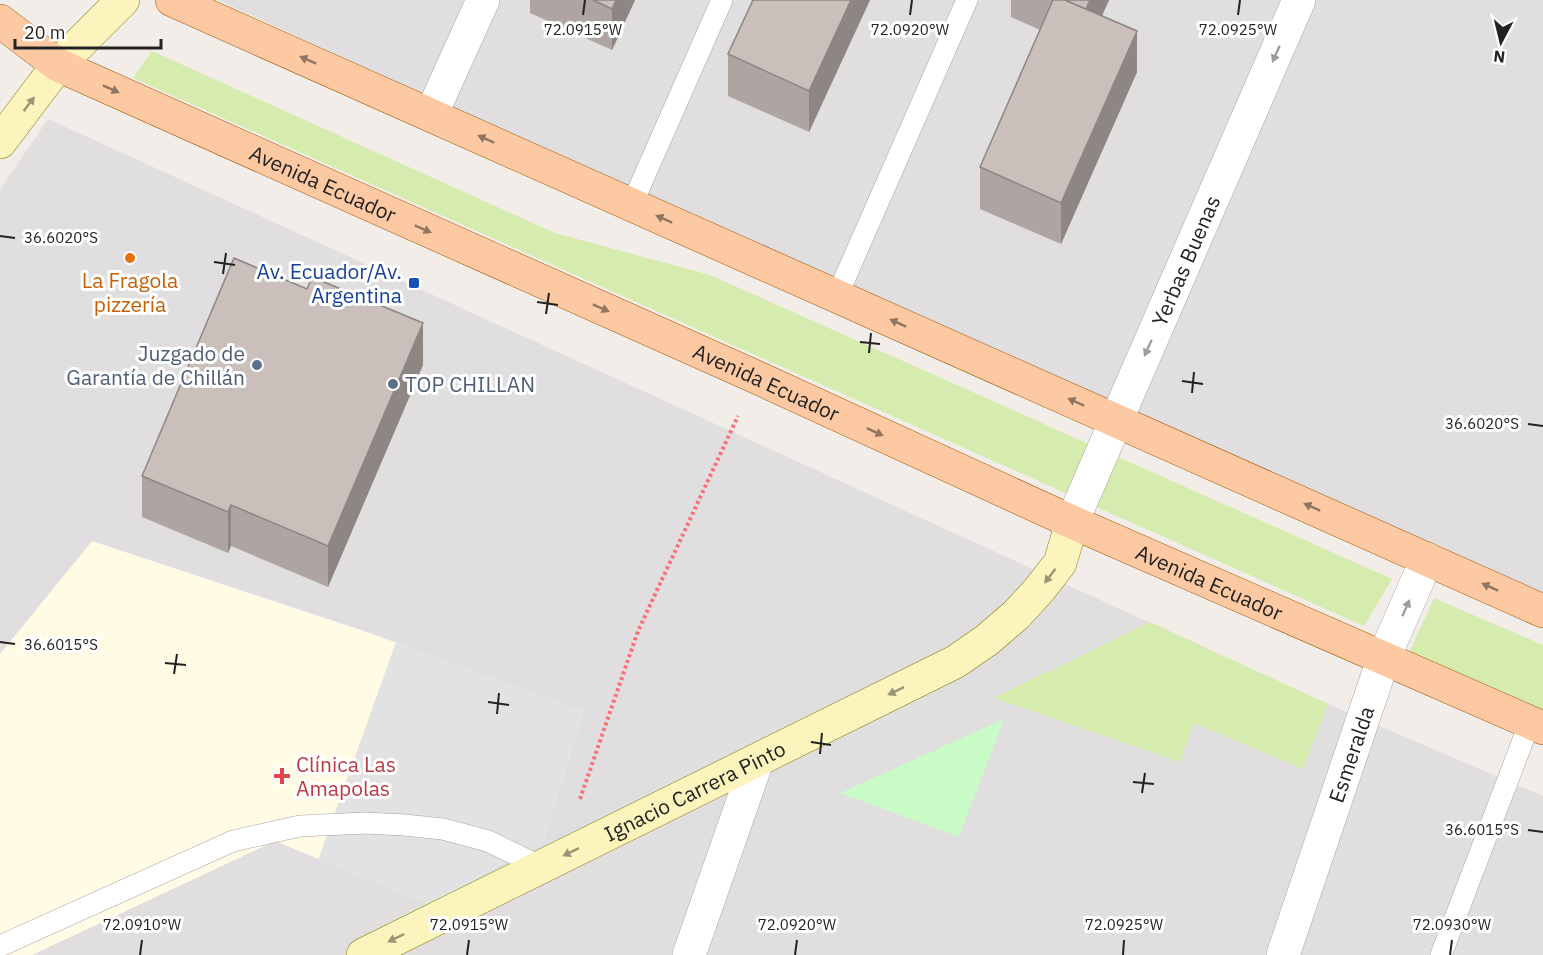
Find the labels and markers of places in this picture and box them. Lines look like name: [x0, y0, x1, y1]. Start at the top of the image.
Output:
marker: La Fragola pizzería: [123, 251, 137, 265]
place label: Av. Ecuador/Av. Argentina: [257, 257, 402, 309]
place label: La Fragola pizzería: [82, 266, 178, 318]
marker: Av. Ecuador/Av. Argentina: [407, 276, 421, 290]
place label: Juzgado de Garantía de Chillán: [66, 339, 245, 391]
marker: Juzgado de Garantía de Chillán: [250, 358, 264, 372]
place label: TOP CHILLAN: [405, 370, 535, 398]
marker: TOP CHILLAN: [386, 377, 400, 391]
place label: Clínica Las Amapolas: [296, 750, 396, 802]
marker: Clínica Las Amapolas: [273, 767, 291, 785]

